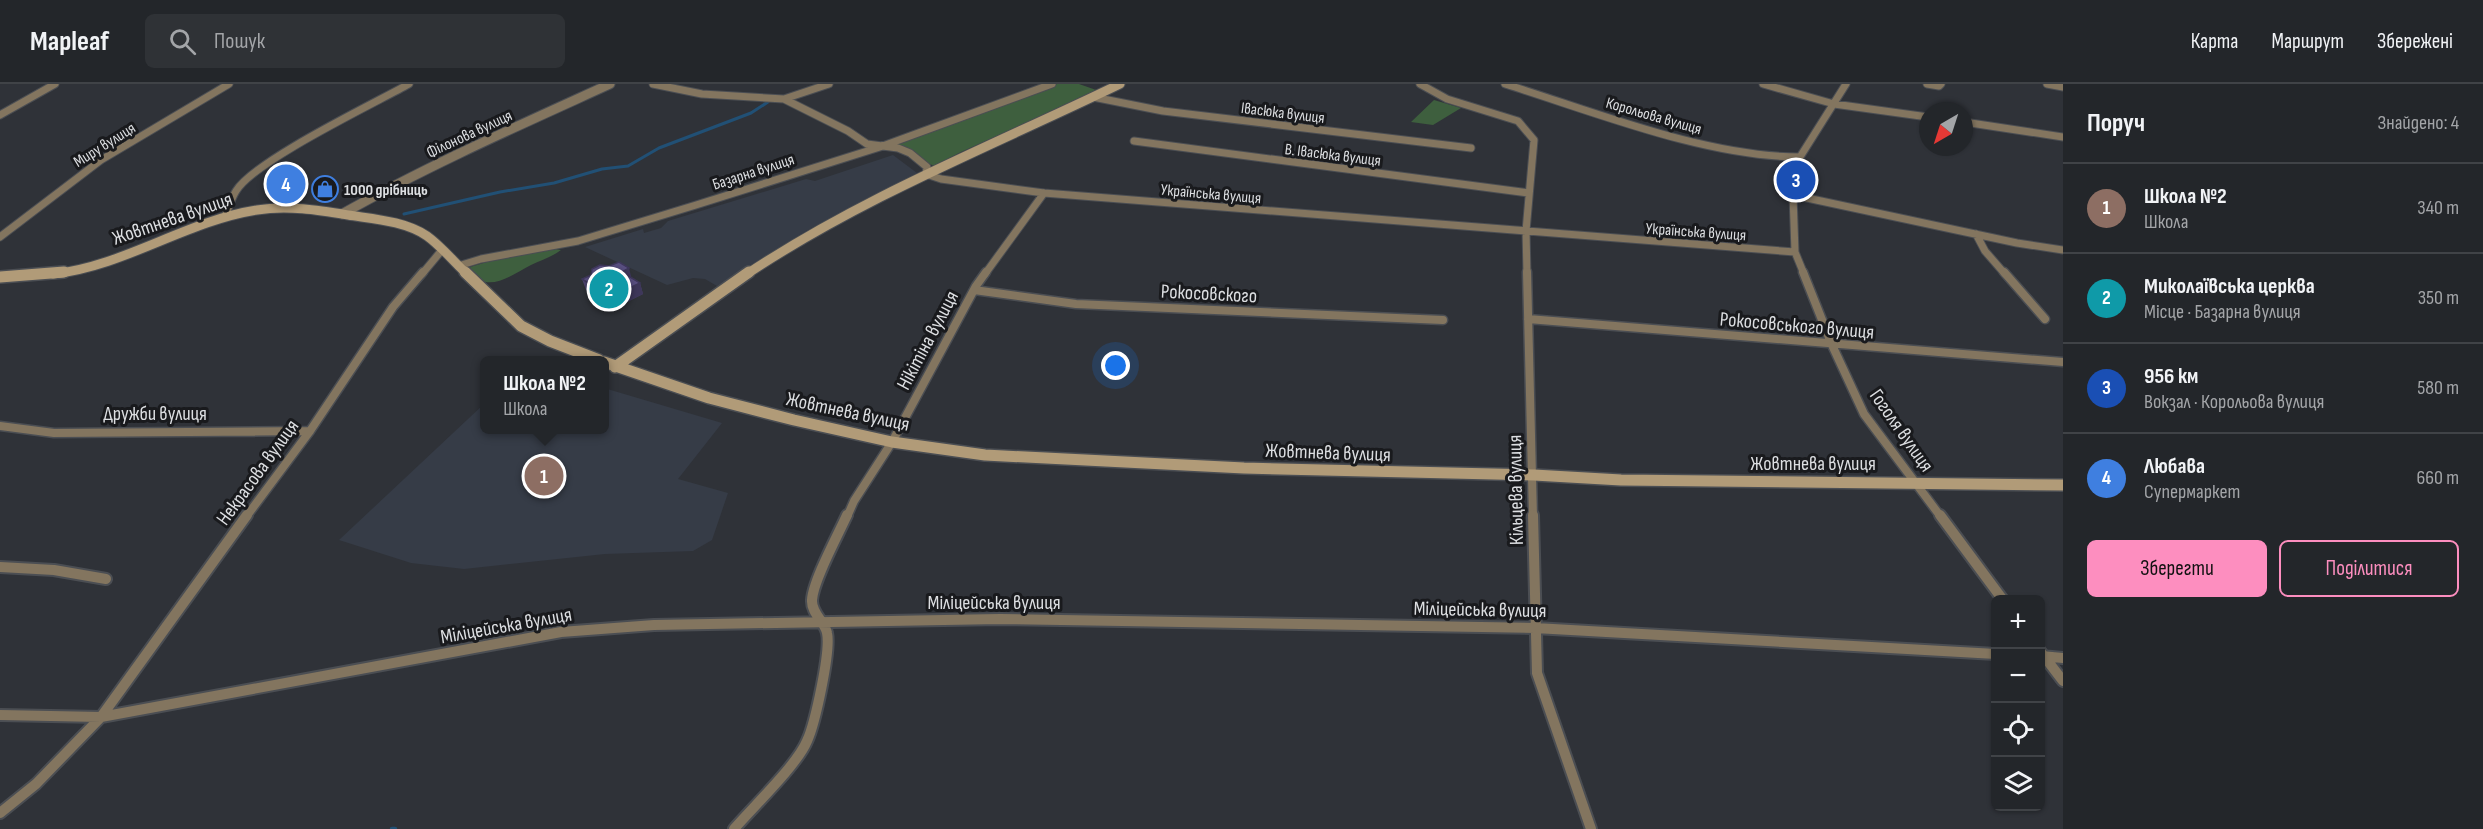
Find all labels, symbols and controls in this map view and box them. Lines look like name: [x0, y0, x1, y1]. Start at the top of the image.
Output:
search box: [145, 14, 565, 68]
text: Mapleaf: [30, 25, 109, 58]
icon: search: [166, 25, 199, 58]
text: Пошук: [214, 28, 265, 55]
text: Карта: [2191, 29, 2238, 54]
text: Маршрут: [2271, 29, 2344, 54]
text: Збережені: [2377, 29, 2453, 54]
street label: Корольова вулиця: [1604, 94, 1704, 139]
street label: Івасюка вулиця: [1240, 99, 1326, 128]
north arrow: [1919, 102, 1973, 156]
street label: Філонова вулиця: [424, 106, 515, 162]
text: Поруч: [2087, 108, 2145, 139]
text: Знайдено: 4: [2377, 111, 2459, 135]
street label: Миру вулиця: [70, 119, 139, 172]
street label: В. Івасюка вулиця: [1284, 140, 1382, 171]
street label: Базарна вулиця: [710, 150, 797, 195]
pin: 3: [1776, 158, 1816, 202]
pin: 4: [266, 162, 306, 206]
shop icon: 1000 дрібниць: [310, 174, 340, 204]
place label: 1000 дрібниць: [344, 181, 428, 200]
street label: Українська вулиця: [1160, 181, 1262, 208]
text: Школа №2: [2144, 183, 2227, 210]
street label: Жовтнева вулиця: [109, 187, 236, 251]
text: 1: [2103, 196, 2110, 220]
text: 340 m: [2417, 196, 2459, 220]
text: Школа: [2144, 210, 2188, 234]
street label: Українська вулиця: [1645, 220, 1747, 245]
pin: 2: [590, 266, 628, 312]
text: Миколаївська церква: [2144, 273, 2315, 300]
street label: Рокосовского: [1160, 279, 1258, 309]
text: 2: [2102, 286, 2111, 310]
text: 350 m: [2418, 286, 2459, 310]
street label: Нікітіна вулиця: [892, 287, 964, 394]
text: Місце · Базарна вулиця: [2144, 300, 2301, 324]
street label: Рокосовського вулиця: [1719, 307, 1875, 345]
your location: [1101, 351, 1130, 380]
popup: [480, 356, 609, 434]
text: 956 км: [2144, 363, 2198, 390]
text: Школа №2: [503, 370, 586, 397]
text: 3: [2102, 376, 2111, 400]
text: 580 m: [2417, 376, 2459, 400]
street label: Гоголя вулиця: [1864, 385, 1938, 477]
street label: Жовтнева вулиця: [784, 387, 912, 437]
text: Вокзал · Корольова вулиця: [2144, 390, 2324, 414]
text: Школа: [503, 397, 548, 421]
street label: Дружби вулиця: [103, 402, 207, 426]
street label: Некрасова вулиця: [211, 415, 304, 530]
street label: Кільцева вулиця: [1503, 435, 1529, 545]
street label: Жовтнева вулиця: [1265, 439, 1391, 467]
street label: Жовтнева вулиця: [1750, 452, 1876, 476]
text: Любава: [2144, 453, 2205, 480]
pin: 1: [524, 454, 564, 498]
text: 4: [2102, 466, 2111, 490]
text: 660 m: [2417, 466, 2459, 490]
text: Супермаркет: [2144, 480, 2240, 504]
button: Зберегти: [2087, 540, 2267, 597]
button: Поділитися: [2279, 540, 2459, 597]
street label: Міліцейська вулиця: [928, 591, 1060, 615]
map controls: [1991, 595, 2045, 811]
button: +: [1991, 595, 2045, 649]
street label: Міліцейська вулиця: [1413, 597, 1547, 623]
street label: Міліцейська вулиця: [439, 603, 574, 649]
button: −: [1991, 649, 2045, 703]
button: locate: [1991, 703, 2045, 757]
button: layers: [1991, 757, 2045, 811]

